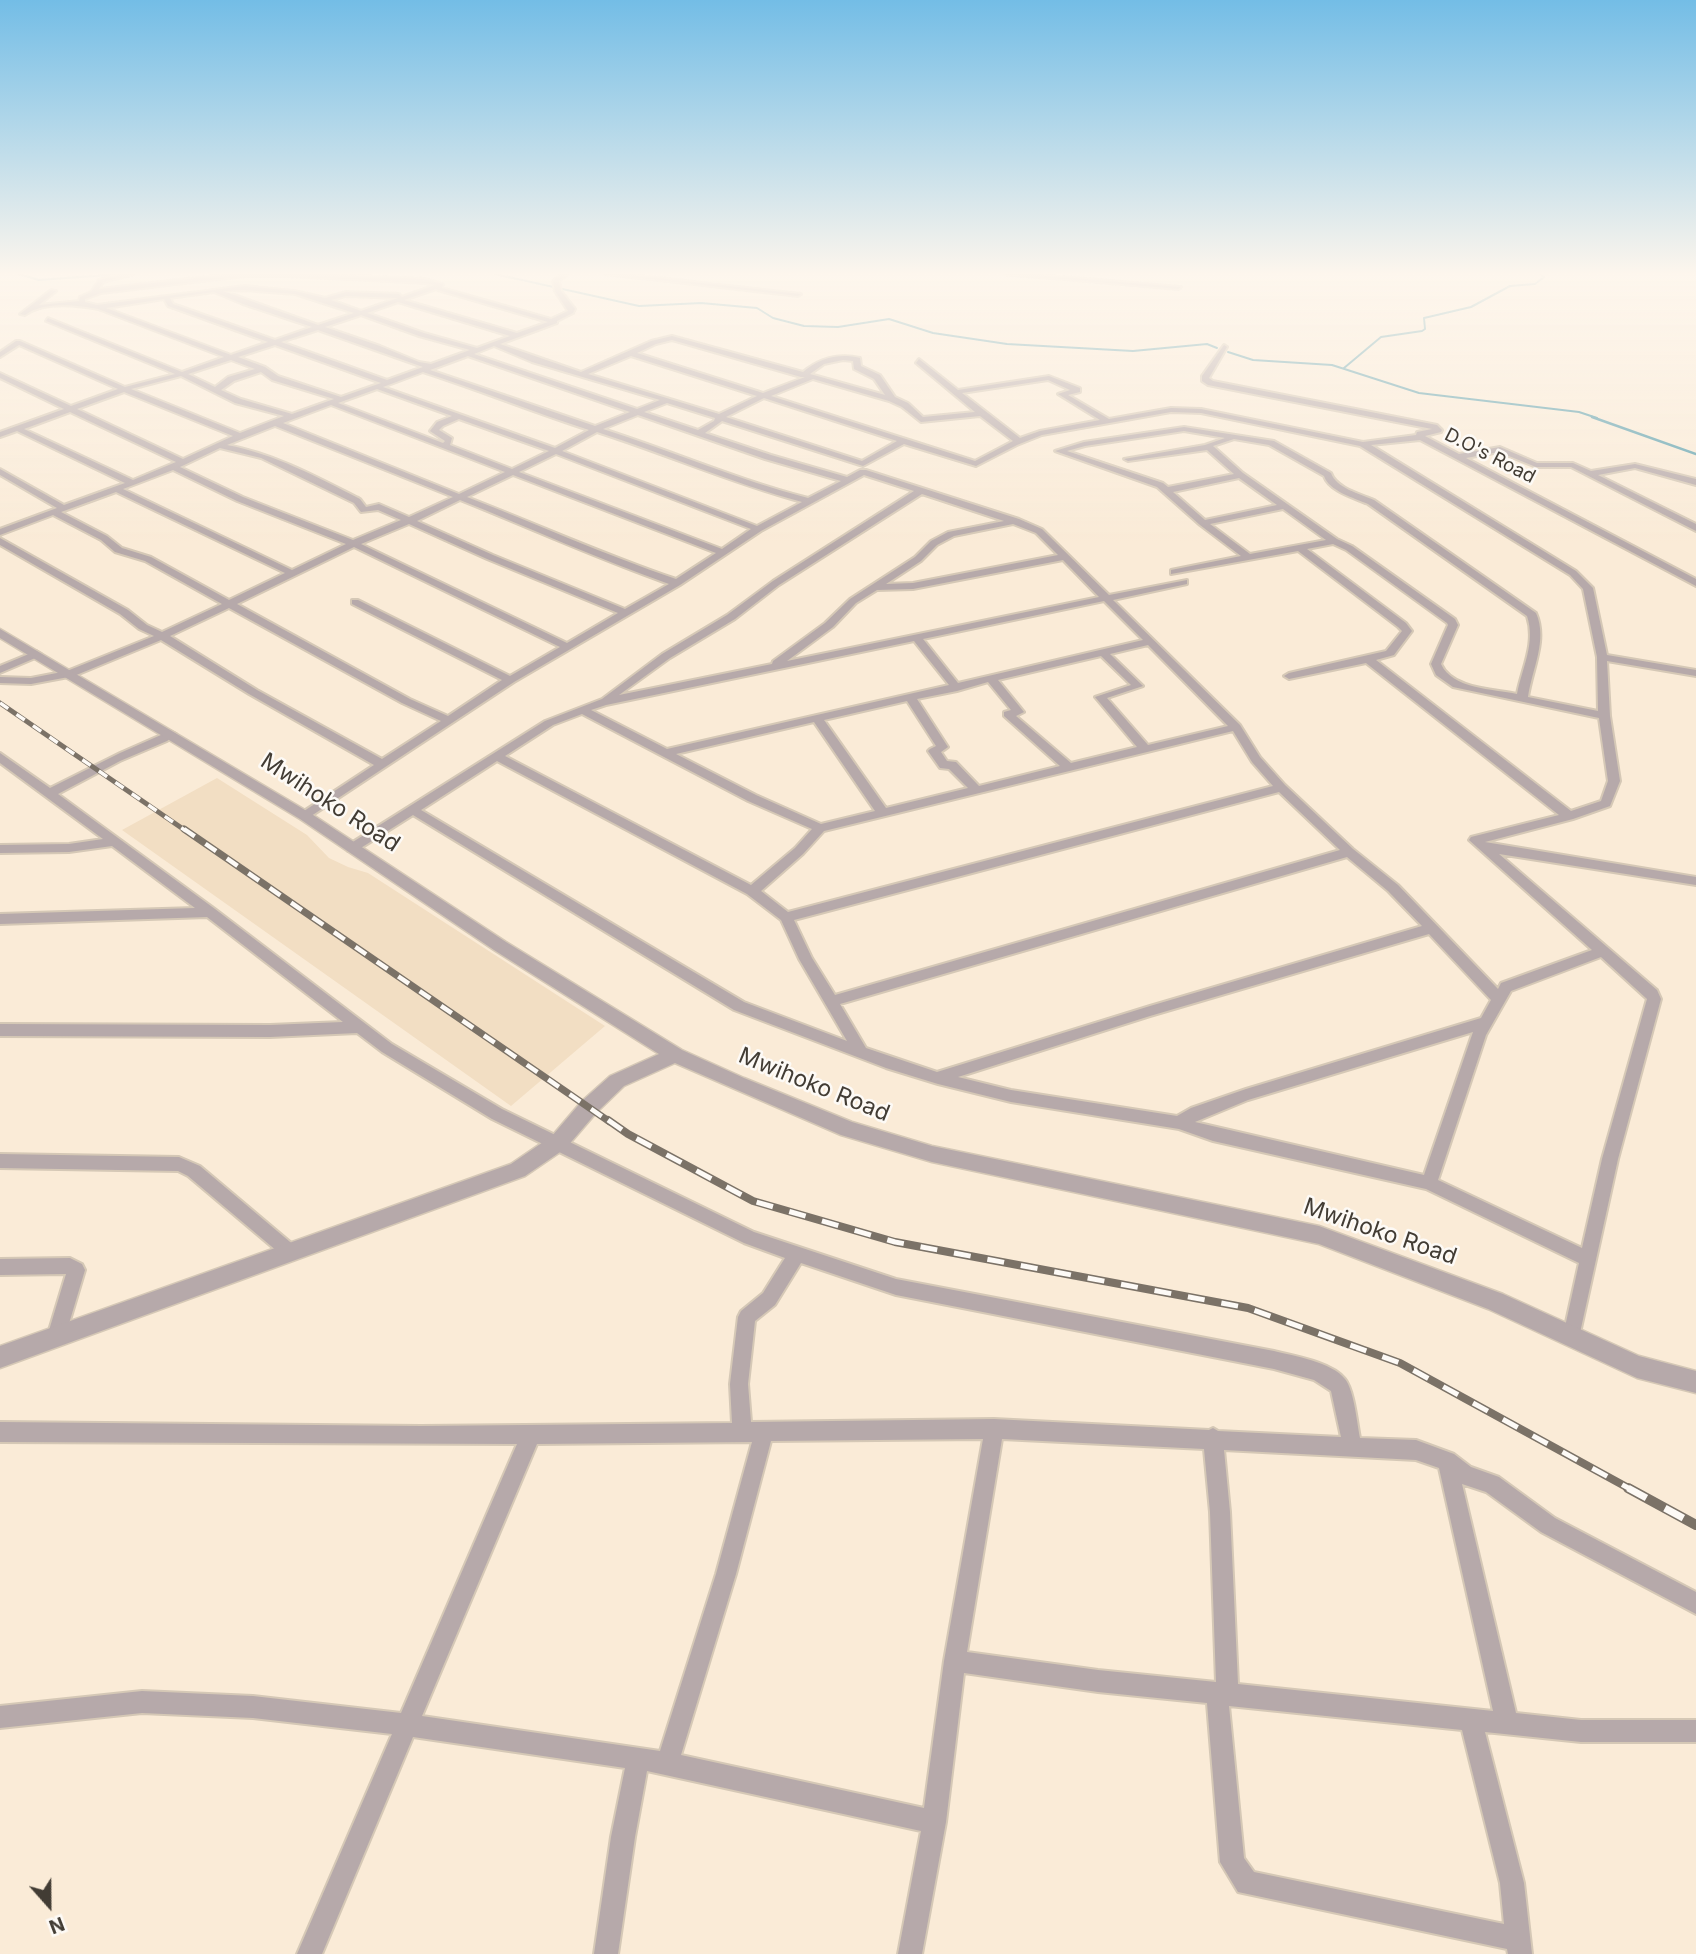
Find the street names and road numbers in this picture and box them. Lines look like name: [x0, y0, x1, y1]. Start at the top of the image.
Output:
street label: D.O's Road: [1441, 423, 1539, 489]
street label: Mwihoko Road: [255, 748, 405, 858]
street label: Mwihoko Road: [734, 1042, 894, 1128]
street label: Mwihoko Road: [1300, 1193, 1460, 1271]

